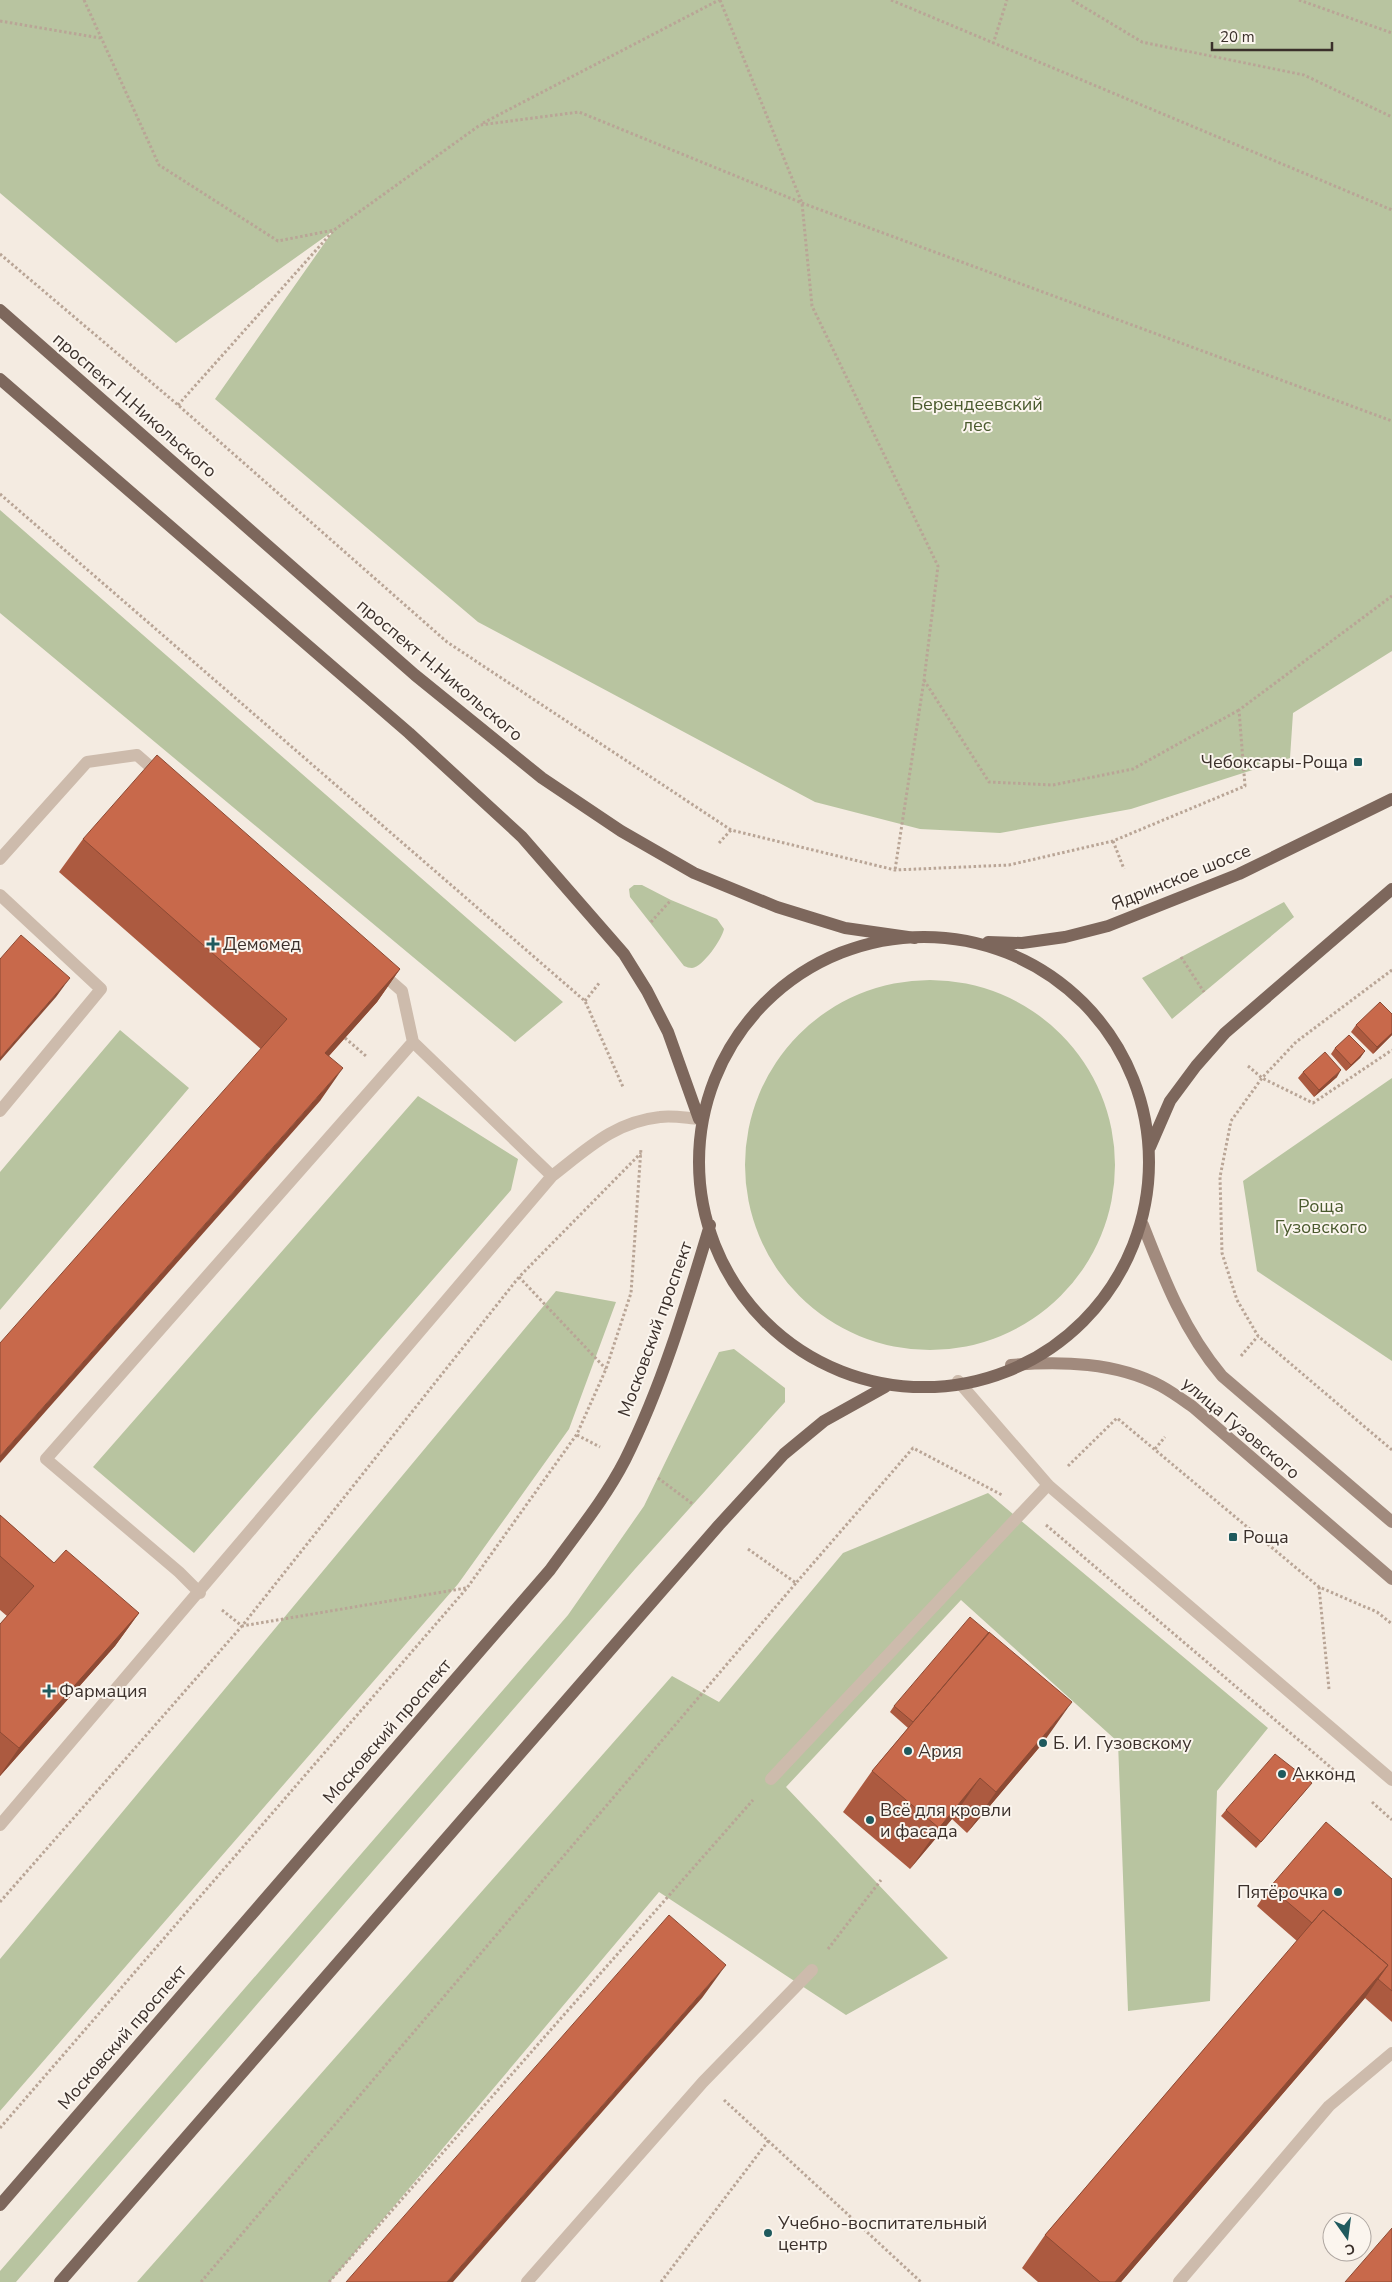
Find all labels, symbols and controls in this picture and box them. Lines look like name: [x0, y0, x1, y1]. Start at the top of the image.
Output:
scale bar: [1212, 20, 1332, 52]
text: 20 m: [1220, 27, 1255, 47]
street label: проспект Н.Никольского: [48, 327, 222, 483]
park label: Берендеевский лес: [911, 392, 1043, 437]
street label: проспект Н.Никольского: [352, 593, 528, 747]
place label: Чебоксары-Роща: [1201, 750, 1348, 774]
marker: Чебоксары-Роща: [1352, 756, 1364, 768]
street label: Ядринское шоссе: [1108, 838, 1254, 916]
place label: Демомед: [223, 932, 301, 956]
marker: Демомед: [207, 938, 219, 950]
park label: Роща Гузовского: [1275, 1194, 1367, 1239]
street label: Московский проспект: [612, 1238, 698, 1420]
street label: улица Гузовского: [1177, 1371, 1305, 1485]
place label: Роща: [1243, 1525, 1289, 1549]
marker: Роща: [1227, 1531, 1239, 1543]
street label: Московский проспект: [317, 1653, 457, 1809]
place label: Фармация: [59, 1679, 147, 1703]
marker: Фармация: [43, 1685, 55, 1697]
place label: Б. И. Гузовскому: [1053, 1731, 1192, 1755]
marker: Б. И. Гузовскому: [1037, 1737, 1049, 1749]
place label: Ария: [918, 1739, 962, 1763]
marker: Ария: [902, 1745, 914, 1757]
place label: Акконд: [1292, 1762, 1356, 1786]
marker: Акконд: [1276, 1768, 1288, 1780]
place label: Всё для кровли и фасада: [880, 1798, 1011, 1843]
marker: Всё для кровли и фасада: [864, 1814, 876, 1826]
place label: Пятёрочка: [1237, 1880, 1328, 1904]
marker: Пятёрочка: [1332, 1886, 1344, 1898]
street label: Московский проспект: [52, 1959, 192, 2115]
place label: Учебно-воспитательный центр: [777, 2211, 987, 2256]
north arrow: [1322, 2212, 1372, 2262]
marker: Учебно-воспитательный центр: [762, 2227, 774, 2239]
text: С: [1343, 2239, 1357, 2260]

